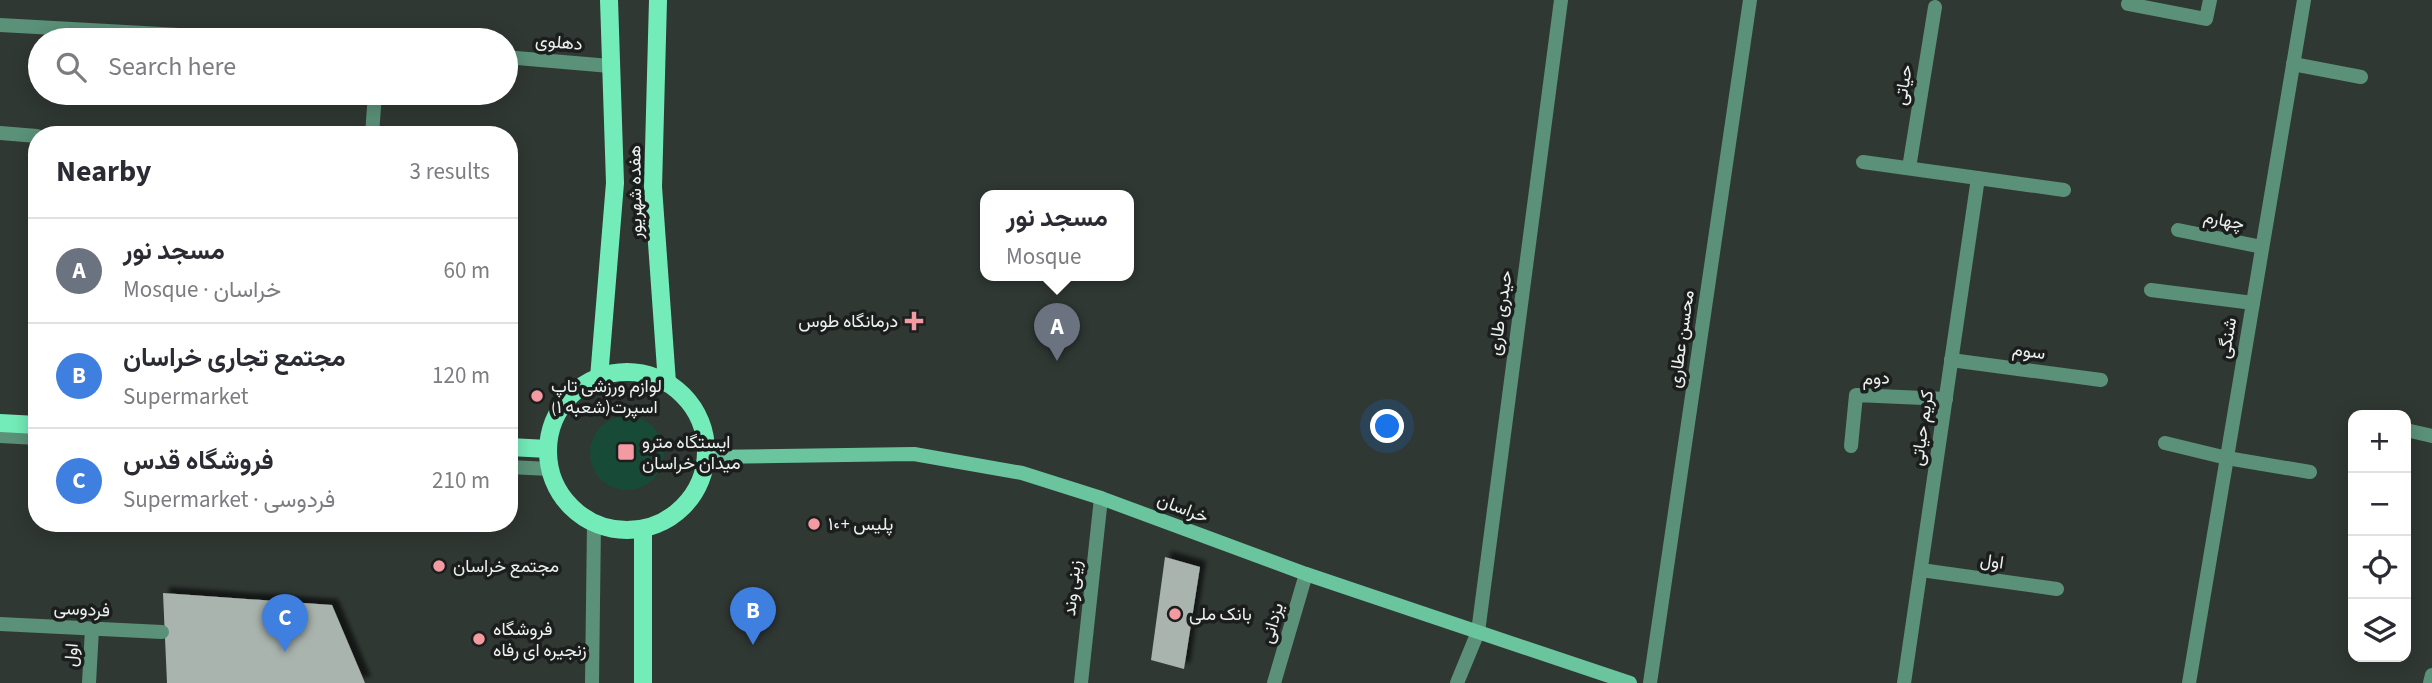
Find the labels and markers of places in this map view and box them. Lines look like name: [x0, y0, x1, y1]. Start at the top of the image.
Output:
pin: A: [1034, 303, 1080, 361]
place label: درمانگاه طوس: [798, 309, 898, 334]
marker: درمانگاه طوس: [904, 311, 924, 331]
place label: لوازم ورزشی تاپ اسپرت(شعبه ۱): [551, 374, 662, 420]
marker: لوازم ورزشی تاپ اسپرت(شعبه ۱): [529, 388, 545, 404]
place label: ایستگاه مترو میدان خراسان: [642, 430, 741, 476]
marker: ایستگاه مترو میدان خراسان: [616, 442, 636, 462]
place label: پلیس +۱۰: [828, 512, 893, 537]
marker: پلیس +۱۰: [806, 516, 822, 532]
place label: مجتمع خراسان: [453, 554, 559, 579]
marker: مجتمع خراسان: [431, 558, 447, 574]
pin: B: [730, 587, 776, 645]
pin: C: [262, 594, 308, 652]
place label: بانک ملی: [1189, 602, 1252, 627]
marker: بانک ملی: [1167, 606, 1183, 622]
place label: فروشگاه زنجیره ای رفاه: [493, 617, 587, 663]
marker: فروشگاه زنجیره ای رفاه: [471, 631, 487, 647]

